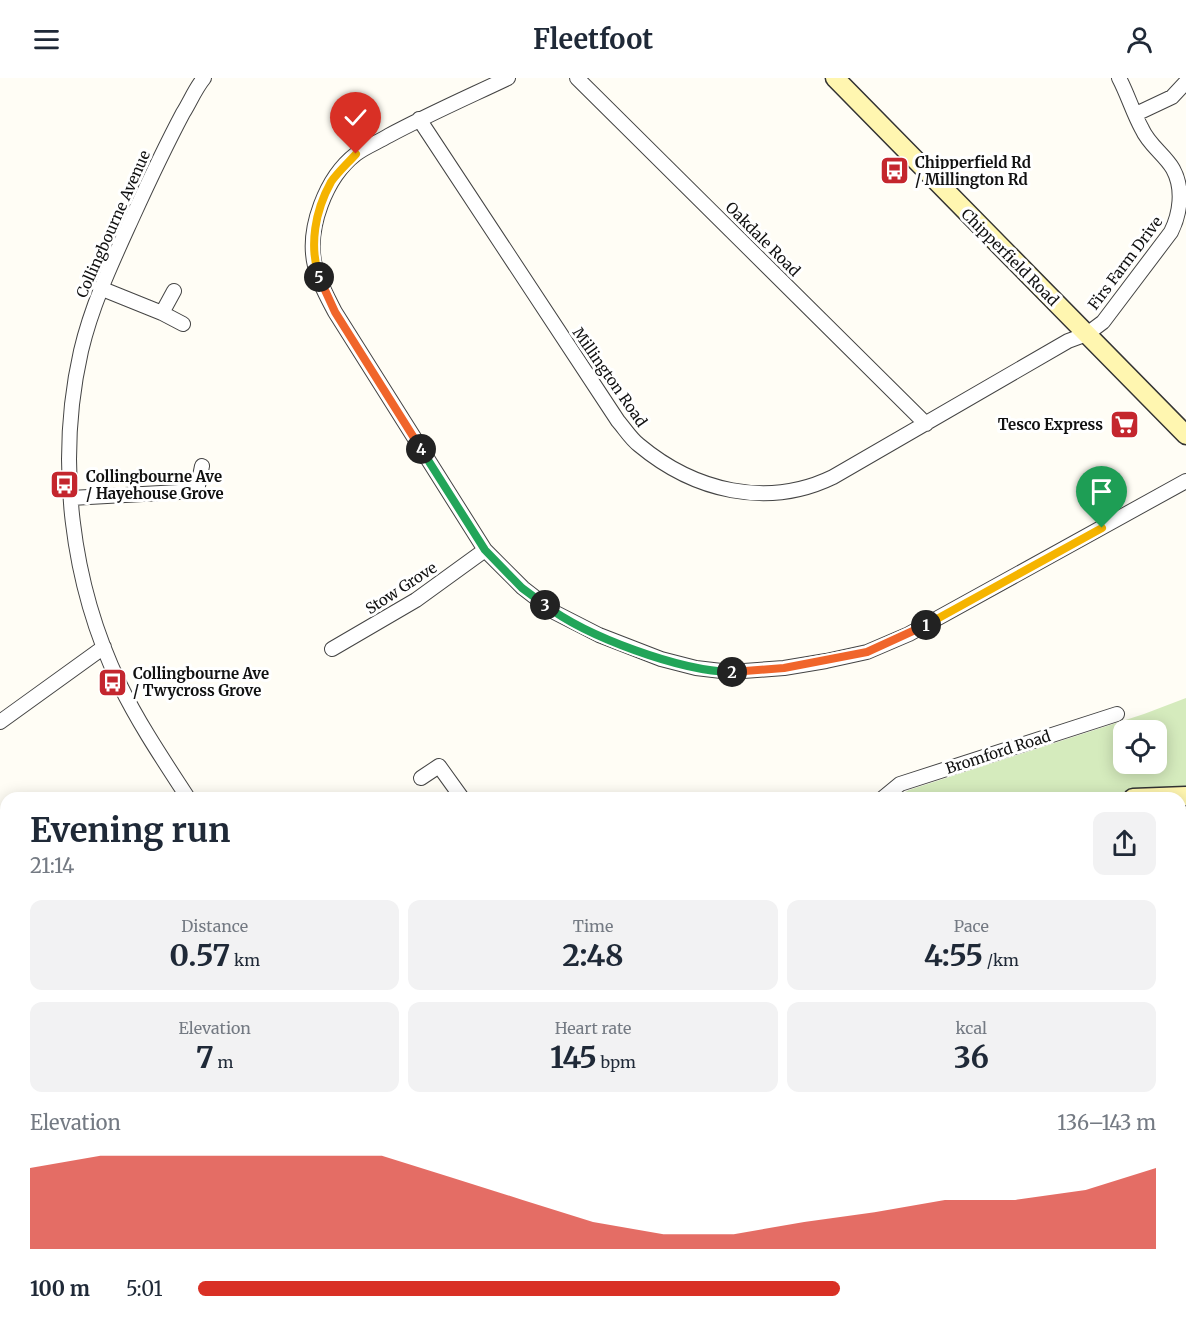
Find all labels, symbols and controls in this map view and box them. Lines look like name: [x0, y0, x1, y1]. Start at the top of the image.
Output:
text: Fleetfoot: [533, 22, 653, 56]
icon: menu: [30, 23, 63, 56]
icon: person: [1123, 23, 1156, 56]
pin: [330, 92, 381, 154]
icon: check: [339, 101, 372, 134]
street label: Collingbourne Avenue: [72, 147, 154, 301]
place label: Chipperfield Rd / Millington Rd: [915, 153, 1031, 189]
bus stop icon: Chipperfield Rd / Millington Rd: [878, 155, 910, 187]
street label: Oakdale Road: [722, 198, 804, 280]
street label: Chipperfield Road: [957, 204, 1063, 310]
street label: Firs Farm Drive: [1084, 212, 1166, 313]
pin: 5: [304, 262, 334, 292]
text: 5: [314, 267, 324, 287]
street label: Millington Road: [569, 324, 651, 430]
supermarket icon: Tesco Express: [1108, 408, 1140, 440]
place label: Tesco Express: [998, 415, 1103, 434]
pin: 4: [406, 434, 436, 464]
text: 4: [416, 439, 426, 459]
pin: [1076, 466, 1127, 528]
place label: Collingbourne Ave / Hayehouse Grove: [86, 467, 224, 503]
bus stop icon: Collingbourne Ave / Hayehouse Grove: [49, 469, 81, 501]
icon: arrive: [1085, 475, 1118, 508]
street label: Stow Grove: [362, 558, 440, 618]
pin: 3: [530, 590, 560, 620]
text: 3: [540, 595, 550, 615]
pin: 1: [911, 610, 941, 640]
text: 1: [922, 615, 930, 635]
pin: 2: [717, 657, 747, 687]
text: 2: [727, 662, 737, 682]
place label: Collingbourne Ave / Twycross Grove: [133, 664, 269, 700]
bus stop icon: Collingbourne Ave / Twycross Grove: [96, 666, 128, 698]
map controls: [1113, 720, 1167, 774]
button: locate: [1113, 720, 1167, 774]
street label: Bromford Road: [943, 726, 1053, 778]
text: Evening run: [30, 810, 230, 851]
button: share: [1093, 812, 1156, 875]
text: 21:14: [30, 853, 74, 878]
text: Distance: [181, 916, 248, 936]
text: Time: [573, 916, 613, 936]
text: Pace: [954, 916, 989, 936]
text: 0.57: [169, 936, 230, 974]
text: 2:48: [562, 936, 624, 974]
text: 4:55: [924, 936, 983, 974]
text: km: [230, 950, 260, 970]
text: /km: [983, 950, 1019, 970]
text: Elevation: [178, 1018, 251, 1038]
text: Heart rate: [555, 1018, 631, 1038]
text: kcal: [956, 1018, 987, 1038]
text: 7: [196, 1038, 214, 1076]
text: 145: [550, 1038, 597, 1076]
text: 36: [954, 1038, 989, 1076]
text: m: [214, 1052, 234, 1072]
text: bpm: [597, 1052, 636, 1072]
text: Elevation: [30, 1110, 121, 1135]
text: 136–143 m: [1057, 1110, 1156, 1135]
text: 100 m: [30, 1276, 90, 1301]
text: 5:01: [126, 1276, 163, 1301]

